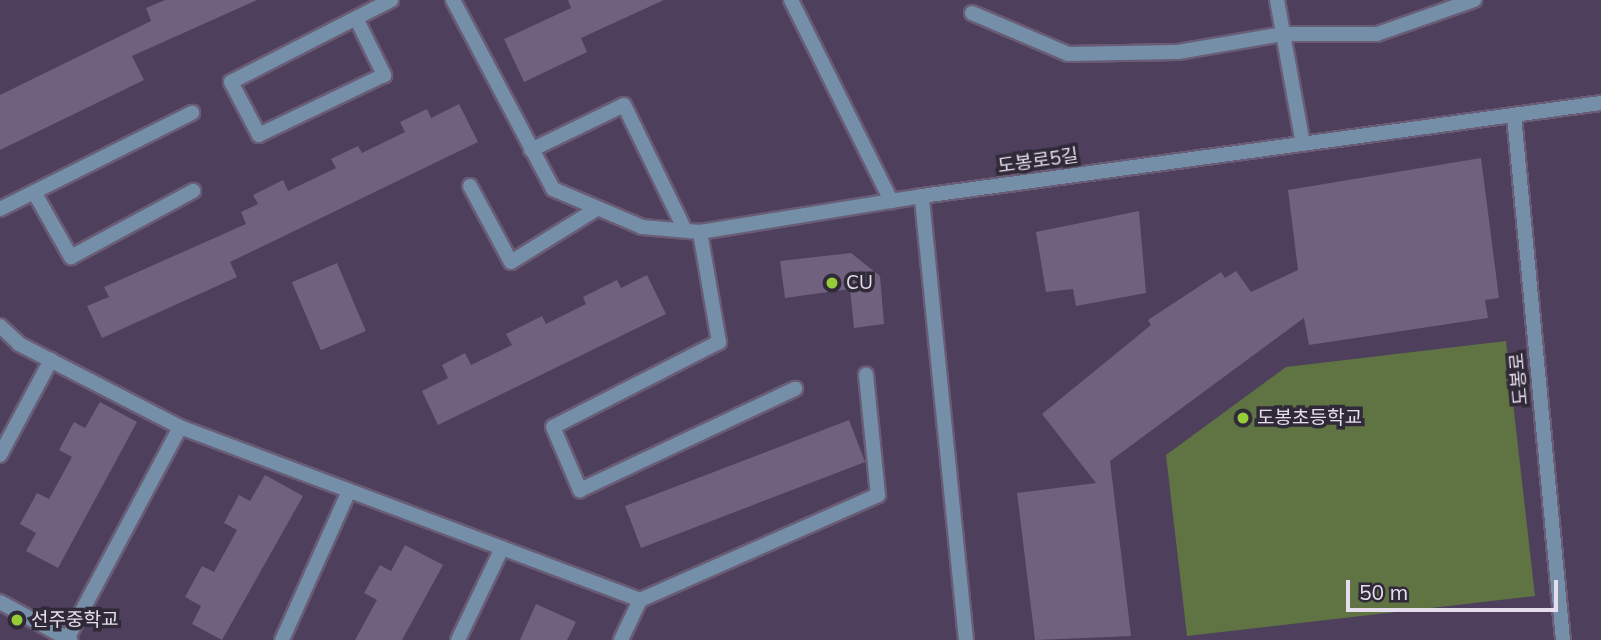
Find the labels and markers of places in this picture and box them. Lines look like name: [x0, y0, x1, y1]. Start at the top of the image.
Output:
place label: CU: [846, 272, 873, 294]
marker: CU: [824, 275, 840, 291]
place label: 도봉초등학교: [1257, 407, 1362, 429]
marker: 도봉초등학교: [1235, 410, 1251, 426]
place label: 선주중학교: [31, 609, 118, 631]
marker: 선주중학교: [9, 612, 25, 628]

